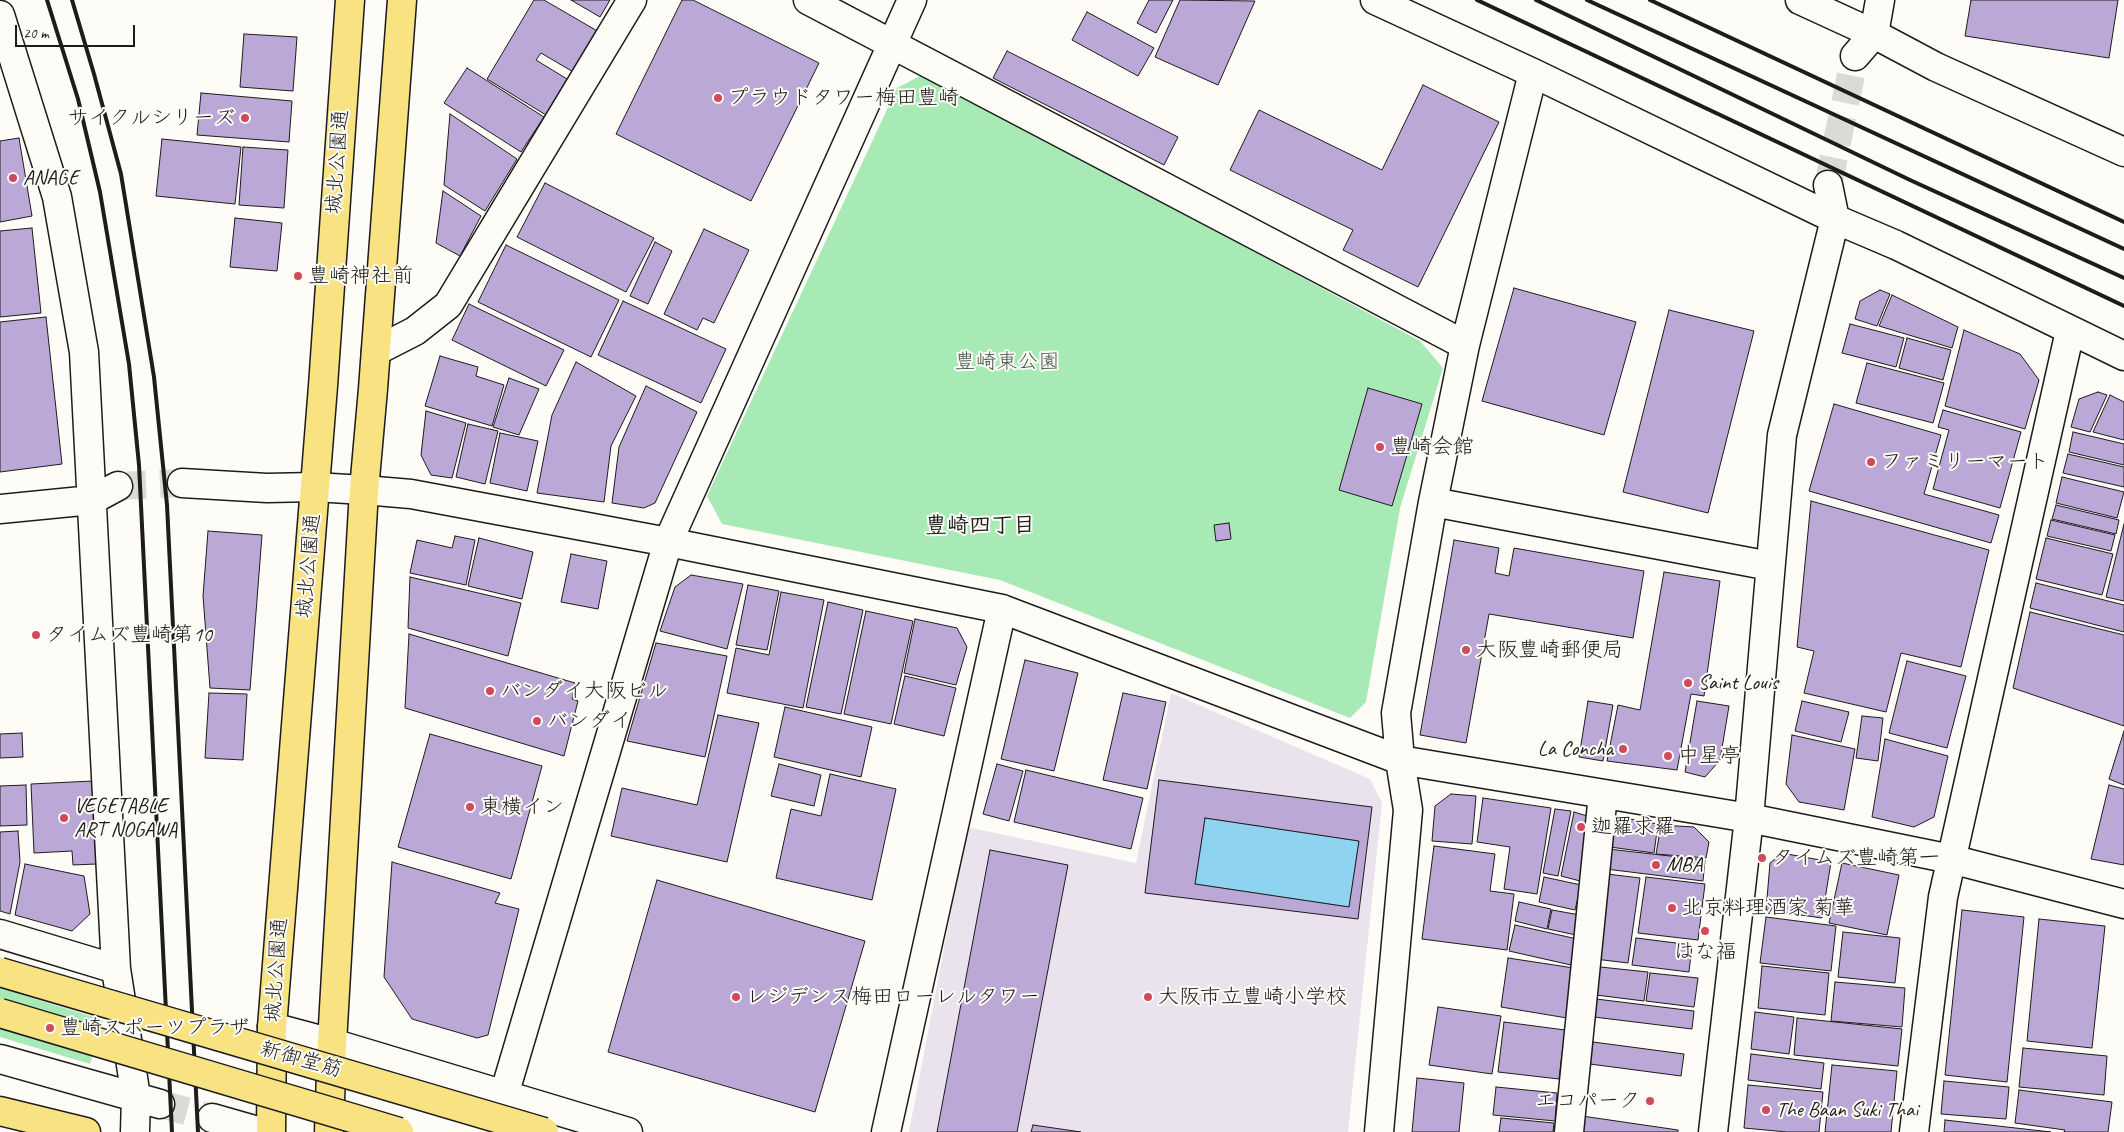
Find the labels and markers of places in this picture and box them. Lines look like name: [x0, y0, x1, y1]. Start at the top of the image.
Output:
place label: プラウドタワー梅田豊崎: [728, 85, 959, 111]
marker: プラウドタワー梅田豊崎: [712, 92, 724, 104]
place label: サイクルシリーズ: [67, 105, 235, 131]
marker: サイクルシリーズ: [239, 112, 251, 124]
place label: ANAGE: [23, 165, 78, 191]
marker: ANAGE: [7, 172, 19, 184]
place label: 豊崎神社前: [308, 263, 413, 289]
marker: 豊崎神社前: [292, 270, 304, 282]
place label: 豊崎会館: [1390, 434, 1474, 460]
marker: 豊崎会館: [1374, 441, 1386, 453]
place label: ファミリーマート: [1881, 449, 2049, 475]
marker: ファミリーマート: [1865, 456, 1877, 468]
place label: タイムズ豊崎第10: [46, 622, 212, 648]
marker: タイムズ豊崎第10: [30, 629, 42, 641]
place label: 大阪豊崎郵便局: [1476, 637, 1623, 663]
marker: 大阪豊崎郵便局: [1460, 644, 1472, 656]
place label: Saint Louis: [1698, 670, 1778, 696]
marker: Saint Louis: [1682, 677, 1694, 689]
place label: バンダイ大阪ビル: [500, 678, 668, 704]
marker: バンダイ大阪ビル: [484, 685, 496, 697]
place label: バンダイ: [547, 708, 631, 734]
marker: バンダイ: [531, 715, 543, 727]
place label: La Concha: [1538, 736, 1613, 762]
marker: La Concha: [1617, 743, 1629, 755]
place label: 中星亭: [1678, 743, 1741, 769]
marker: 中星亭: [1662, 750, 1674, 762]
place label: VEGETABLE ART NOGAWA: [74, 793, 177, 843]
place label: 東横イン: [480, 794, 564, 820]
marker: 東横イン: [464, 801, 476, 813]
marker: VEGETABLE ART NOGAWA: [58, 812, 70, 824]
place label: 迦羅求羅: [1591, 814, 1675, 840]
marker: 迦羅求羅: [1575, 821, 1587, 833]
place label: タイムズ豊崎第一: [1772, 845, 1940, 871]
place label: MBA: [1666, 852, 1702, 878]
marker: タイムズ豊崎第一: [1756, 852, 1768, 864]
marker: MBA: [1650, 859, 1662, 871]
place label: 北京料理酒家 菊華: [1682, 895, 1855, 921]
marker: 北京料理酒家 菊華: [1666, 902, 1678, 914]
marker: はな福: [1699, 925, 1711, 937]
place label: はな福: [1674, 939, 1736, 965]
place label: レジデンス梅田ローレルタワー: [746, 984, 1040, 1010]
place label: 大阪市立豊崎小学校: [1158, 984, 1347, 1010]
marker: レジデンス梅田ローレルタワー: [730, 991, 742, 1003]
marker: 大阪市立豊崎小学校: [1142, 991, 1154, 1003]
place label: 豊崎スポーツプラザ: [60, 1015, 249, 1041]
marker: 豊崎スポーツプラザ: [44, 1022, 56, 1034]
place label: エコパーク: [1535, 1088, 1640, 1114]
marker: エコパーク: [1644, 1095, 1656, 1107]
place label: The Baan Suki Thai: [1776, 1097, 1918, 1123]
marker: The Baan Suki Thai: [1760, 1104, 1772, 1116]

